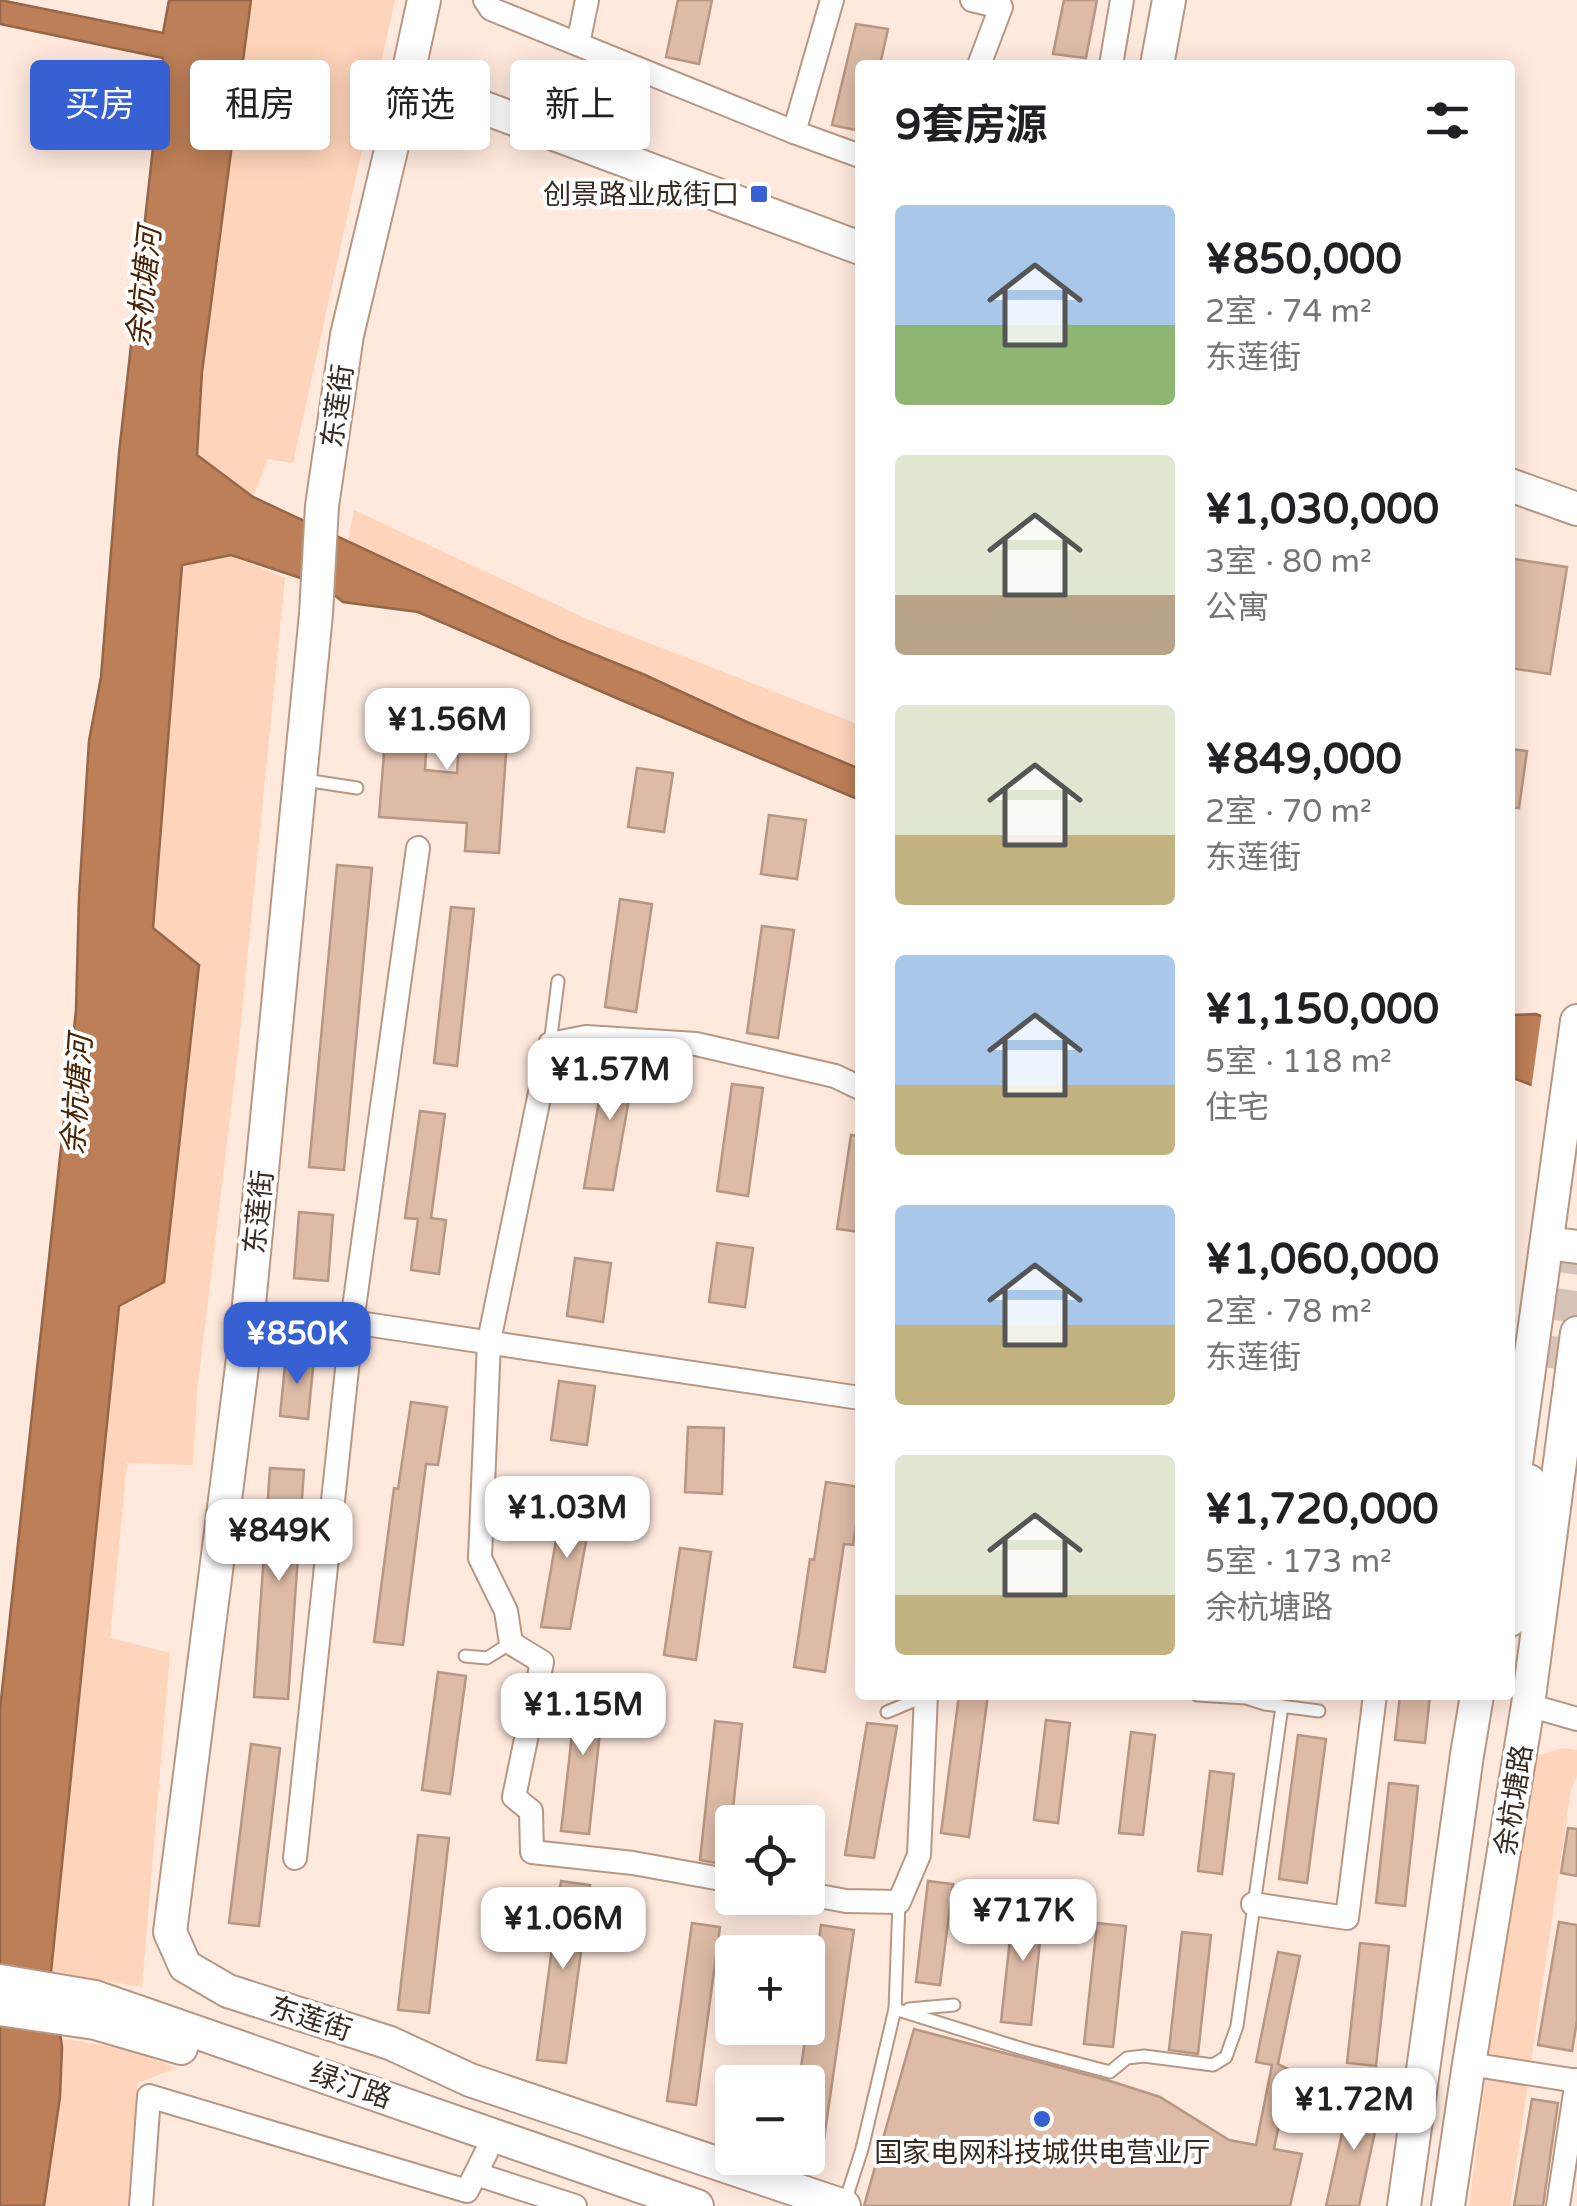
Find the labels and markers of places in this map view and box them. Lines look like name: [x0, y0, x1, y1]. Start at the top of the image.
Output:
place label: 创景路业成街口: [543, 178, 739, 212]
marker: 创景路业成街口: [748, 183, 770, 205]
pin: ¥1.56M: [366, 688, 528, 773]
pin: ¥1.57M: [529, 1038, 691, 1123]
pin: ¥850K: [227, 1302, 367, 1387]
pin: ¥1.03M: [486, 1476, 648, 1561]
pin: ¥849K: [209, 1499, 349, 1584]
pin: ¥1.15M: [502, 1673, 664, 1758]
pin: ¥717K: [953, 1879, 1093, 1964]
pin: ¥1.06M: [482, 1887, 644, 1972]
pin: ¥1.72M: [1273, 2068, 1435, 2153]
marker: 国家电网科技城供电营业厅: [1031, 2108, 1053, 2130]
place label: 国家电网科技城供电营业厅: [874, 2136, 1210, 2170]

